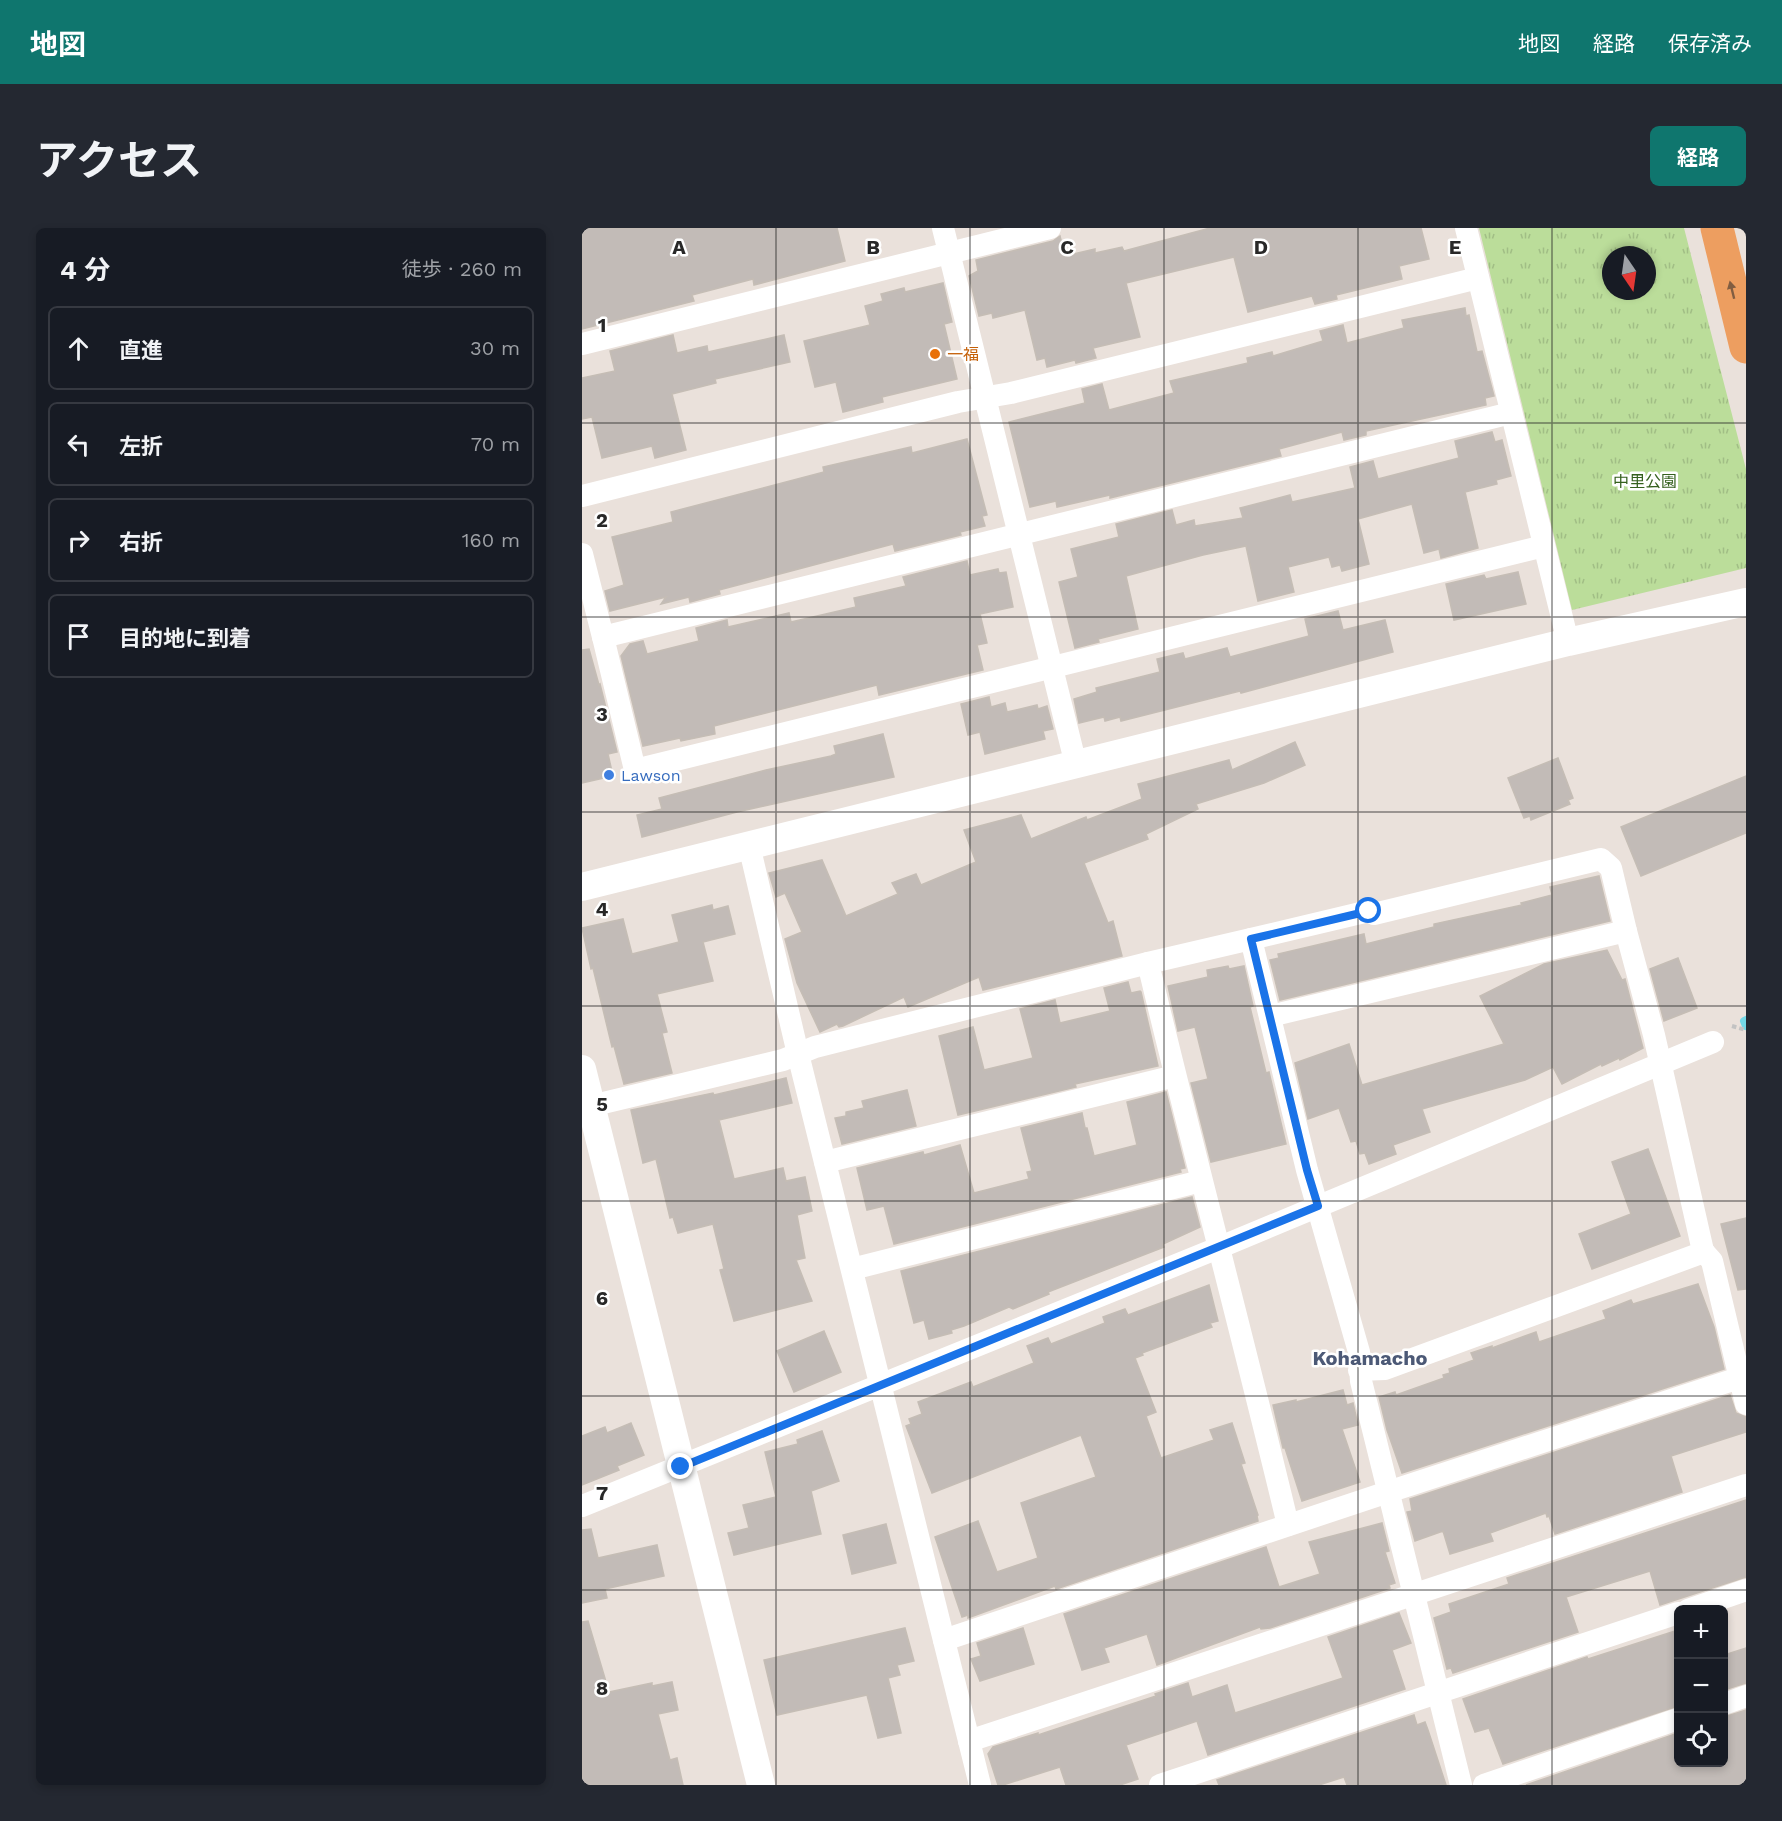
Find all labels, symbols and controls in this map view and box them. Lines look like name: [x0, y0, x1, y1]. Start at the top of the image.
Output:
text: 地図: [30, 28, 86, 61]
text: 地図: [1518, 31, 1560, 56]
text: 経路: [1593, 31, 1635, 56]
text: 保存済み: [1668, 31, 1752, 56]
button: 経路: [1650, 126, 1746, 186]
text: アクセス: [36, 136, 202, 185]
text: A: [672, 235, 686, 259]
text: B: [866, 235, 880, 259]
text: C: [1060, 235, 1074, 259]
text: D: [1254, 235, 1268, 259]
text: E: [1449, 235, 1461, 259]
north arrow: [1602, 246, 1656, 300]
text: 4 分: [60, 255, 110, 285]
text: 徒歩 · 260 m: [402, 257, 522, 281]
one-way arrow: [1726, 281, 1736, 299]
text: 1: [598, 313, 606, 337]
icon: ahead: [62, 332, 95, 365]
text: 30 m: [470, 336, 520, 360]
text: 直進: [119, 338, 163, 363]
place label: 一福: [947, 345, 979, 364]
marker: 一福: [928, 347, 942, 361]
icon: left: [62, 428, 95, 461]
text: 70 m: [471, 432, 520, 456]
text: 左折: [119, 434, 163, 459]
park label: 中里公園: [1613, 472, 1677, 491]
text: 2: [596, 508, 608, 532]
icon: right: [62, 524, 95, 557]
text: 160 m: [462, 528, 520, 552]
text: 右折: [119, 530, 163, 555]
icon: arrive: [62, 620, 95, 653]
text: 目的地に到着: [119, 626, 251, 651]
text: 3: [596, 702, 608, 726]
place label: Lawson: [621, 766, 681, 785]
marker: Lawson: [602, 768, 616, 782]
text: 4: [596, 897, 609, 921]
route start: [1355, 897, 1381, 923]
text: 5: [596, 1092, 608, 1116]
text: 6: [596, 1286, 608, 1310]
district label: Kohamacho: [1312, 1346, 1428, 1370]
route end: [667, 1453, 693, 1479]
text: 7: [596, 1481, 608, 1505]
map controls: [1674, 1605, 1728, 1767]
button: +: [1674, 1605, 1728, 1659]
button: −: [1674, 1659, 1728, 1713]
text: 8: [596, 1676, 608, 1700]
button: locate: [1674, 1713, 1728, 1767]

